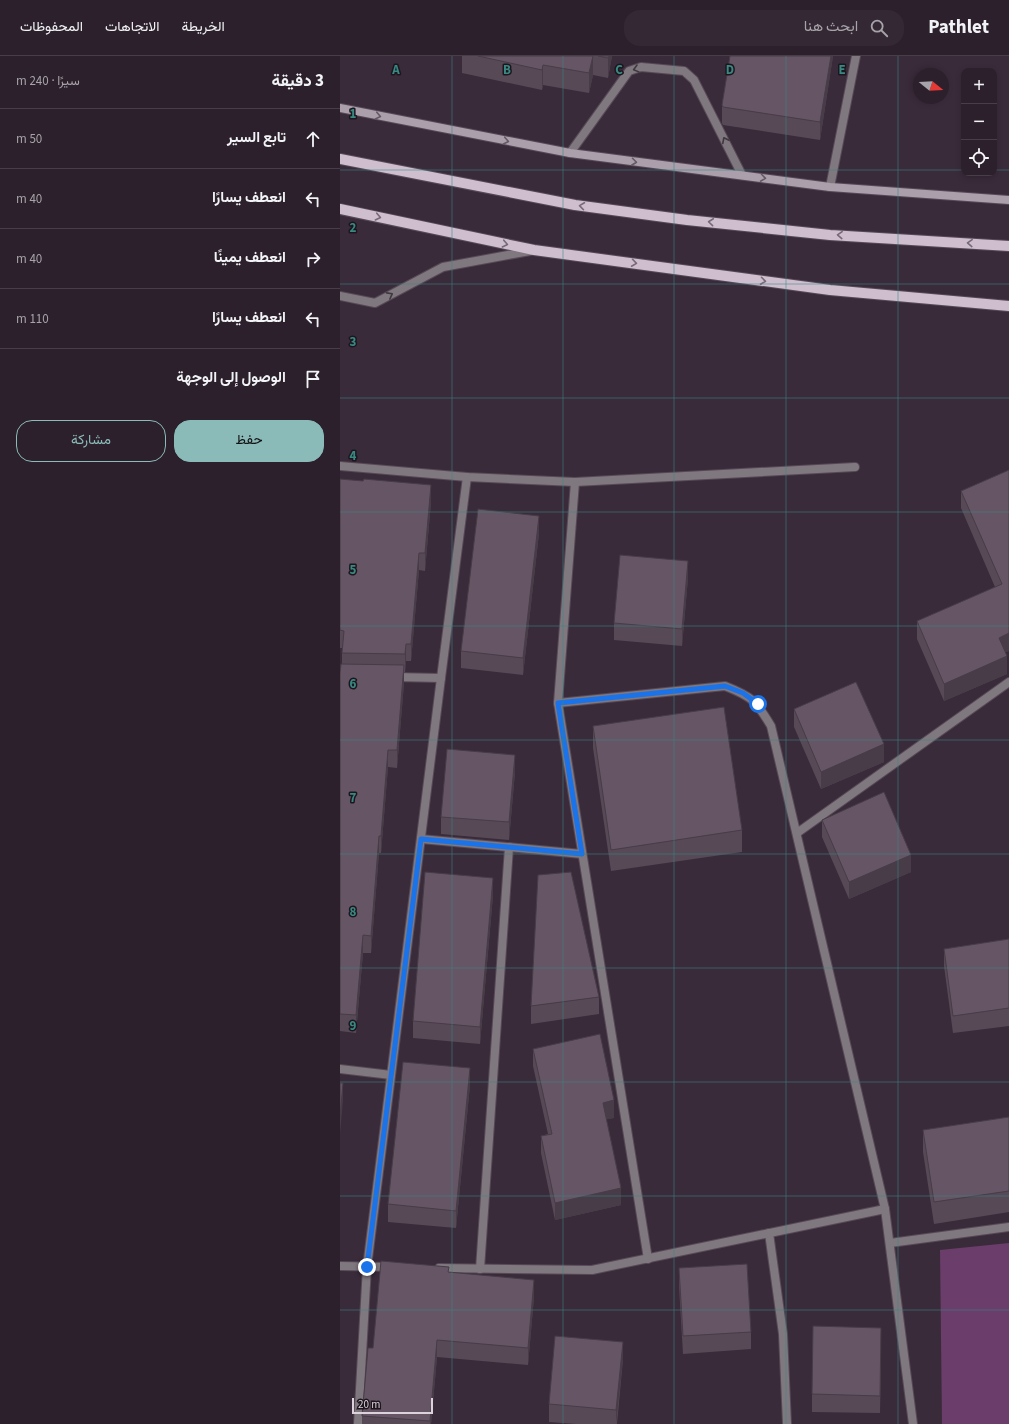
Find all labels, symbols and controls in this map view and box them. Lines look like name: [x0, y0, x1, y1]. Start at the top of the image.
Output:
search box: [624, 10, 904, 46]
text: Pathlet: [928, 14, 989, 41]
text: ابحث هنا: [804, 16, 858, 37]
text: المحفوظات: [20, 17, 83, 37]
text: الاتجاهات: [105, 17, 159, 37]
text: الخريطة: [181, 17, 225, 37]
icon: search: [868, 17, 890, 39]
text: A: [391, 61, 400, 79]
text: B: [503, 61, 511, 79]
text: C: [615, 61, 623, 79]
text: D: [726, 61, 734, 79]
text: E: [838, 61, 846, 79]
one-way arrow: [632, 64, 639, 73]
north arrow: [913, 68, 949, 104]
map controls: [961, 68, 997, 176]
button: +: [961, 68, 997, 104]
text: 3 دقيقة: [272, 69, 324, 93]
text: سيرًا · 240 m: [16, 72, 80, 90]
button: −: [961, 104, 997, 140]
text: 1: [350, 105, 357, 123]
one-way arrow: [375, 111, 381, 120]
text: تابع السير: [227, 127, 286, 148]
icon: ahead: [302, 128, 324, 150]
text: 50 m: [16, 130, 42, 148]
one-way arrow: [503, 136, 509, 145]
one-way arrow: [722, 137, 729, 145]
button: locate: [961, 140, 997, 176]
one-way arrow: [631, 157, 637, 166]
one-way arrow: [760, 173, 766, 182]
text: انعطف يسارًا: [212, 187, 286, 208]
icon: left: [302, 188, 324, 210]
text: 40 m: [16, 190, 42, 208]
one-way arrow: [579, 202, 585, 211]
one-way arrow: [375, 212, 381, 220]
one-way arrow: [708, 218, 714, 227]
text: 2: [350, 219, 357, 237]
one-way arrow: [837, 231, 843, 240]
one-way arrow: [502, 239, 508, 247]
one-way arrow: [967, 239, 973, 248]
text: انعطف يمينًا: [214, 247, 286, 268]
icon: right: [302, 248, 324, 270]
text: 40 m: [16, 250, 42, 268]
one-way arrow: [631, 258, 637, 267]
one-way arrow: [760, 276, 766, 285]
one-way arrow: [386, 292, 394, 299]
text: انعطف يسارًا: [212, 307, 286, 328]
icon: left: [302, 308, 324, 330]
text: 110 m: [16, 310, 49, 328]
text: 3: [350, 333, 357, 351]
text: الوصول إلى الوجهة: [176, 367, 286, 388]
icon: arrive: [302, 368, 324, 390]
button: مشاركة: [16, 420, 166, 462]
button: حفظ: [174, 420, 324, 462]
text: 4: [350, 447, 357, 465]
text: 5: [350, 561, 357, 579]
text: 6: [350, 675, 357, 693]
route start: [749, 695, 767, 713]
text: 7: [350, 789, 357, 807]
text: 8: [350, 903, 357, 921]
text: 9: [350, 1017, 357, 1035]
route end: [358, 1258, 376, 1276]
scale bar: [352, 1396, 433, 1415]
text: 20 m: [358, 1397, 380, 1412]

